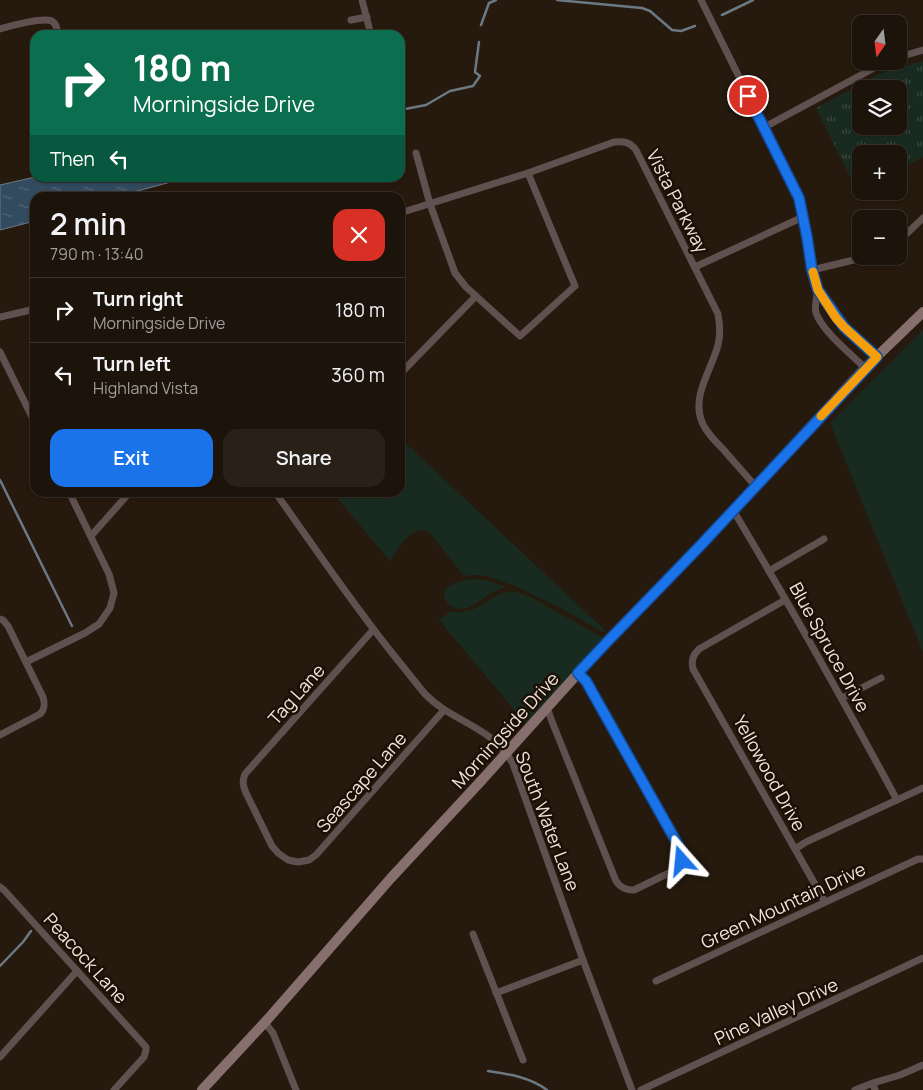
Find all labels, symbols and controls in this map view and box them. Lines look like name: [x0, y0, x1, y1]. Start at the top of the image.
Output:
north arrow: [852, 15, 908, 70]
map controls: [852, 15, 907, 265]
text: 180 m: [133, 44, 231, 92]
icon: right: [50, 50, 115, 115]
pin: [727, 75, 769, 117]
button: layers: [852, 80, 907, 135]
icon: arrive: [734, 82, 762, 110]
text: Morningside Drive: [133, 89, 315, 119]
icon: left: [105, 145, 133, 173]
street label: Vista Parkway: [642, 145, 715, 257]
button: +: [852, 145, 907, 200]
text: Then: [50, 146, 95, 172]
text: 2 min: [50, 203, 126, 244]
button: close: [333, 209, 385, 261]
button: −: [852, 210, 907, 265]
text: 790 m · 13:40: [50, 243, 144, 265]
text: Turn right: [93, 286, 183, 312]
icon: right: [50, 296, 78, 324]
text: 180 m: [335, 297, 385, 323]
text: Morningside Drive: [93, 312, 225, 334]
text: Turn left: [93, 351, 171, 377]
icon: left: [50, 361, 78, 389]
text: 360 m: [331, 362, 385, 388]
text: Highland Vista: [93, 377, 198, 399]
button: Exit: [50, 429, 213, 487]
button: Share: [223, 429, 385, 487]
street label: Blue Spruce Drive: [784, 578, 876, 716]
street label: Tag Lane: [262, 658, 330, 730]
street label: Morningside Drive: [446, 667, 564, 793]
street label: Yellowood Drive: [728, 711, 812, 835]
street label: Seascape Lane: [311, 727, 411, 837]
street label: South Water Lane: [510, 748, 586, 894]
position arrow: [655, 834, 707, 886]
street label: Green Mountain Drive: [697, 856, 869, 954]
street label: Peacock Lane: [39, 907, 133, 1009]
street label: Pine Valley Drive: [710, 972, 842, 1050]

